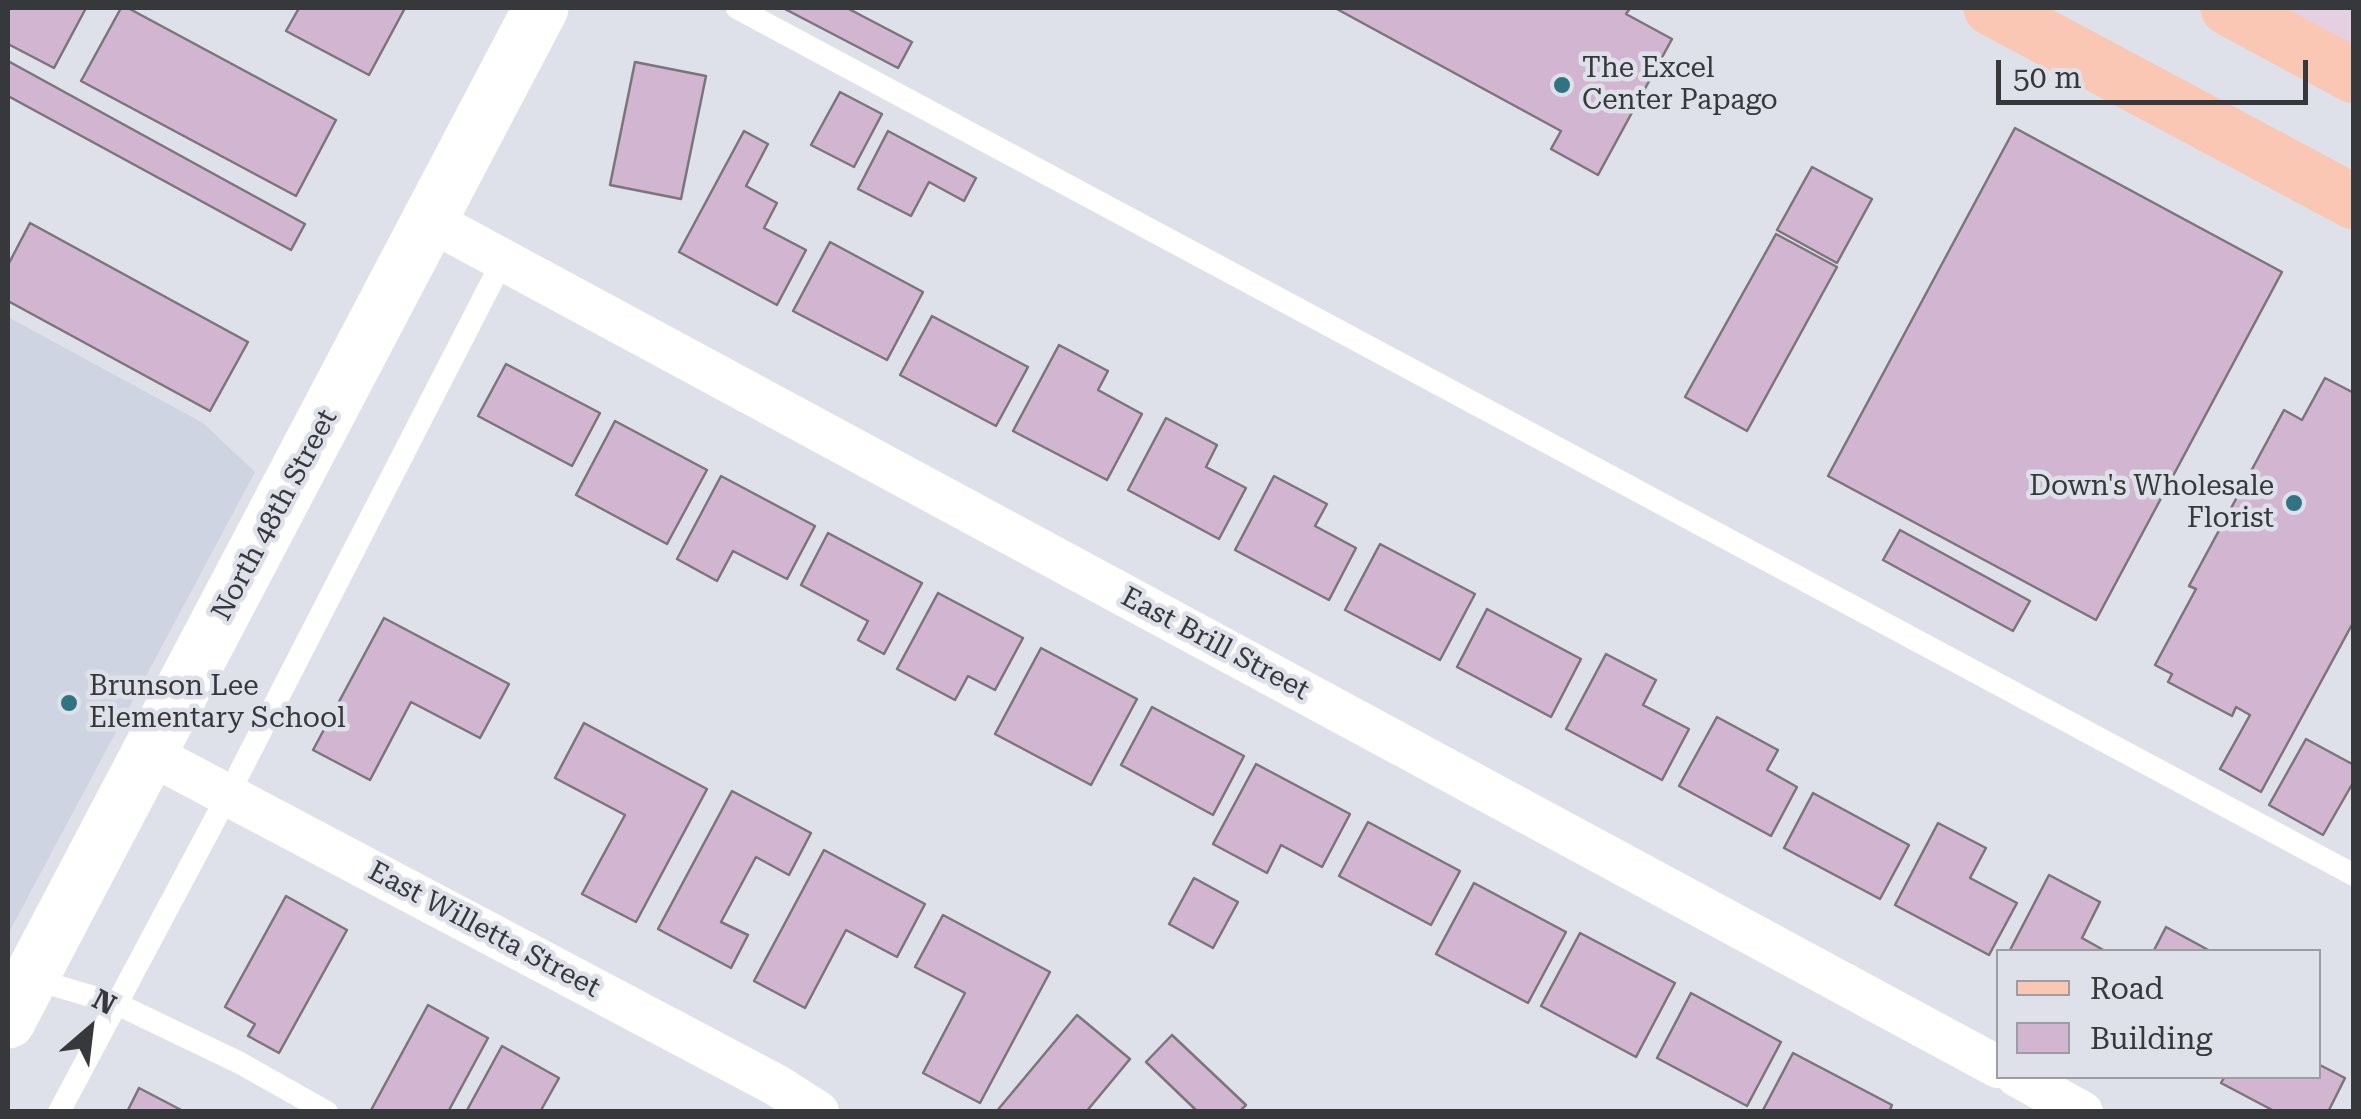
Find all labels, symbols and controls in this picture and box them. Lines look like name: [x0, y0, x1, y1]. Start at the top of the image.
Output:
scale bar: [2001, 40, 2314, 102]
place label: The Excel Center Papago: [1582, 52, 1778, 118]
text: 50 m: [2013, 60, 2082, 95]
marker: The Excel Center Papago: [1551, 74, 1573, 96]
street label: North 48th Street: [205, 404, 345, 626]
place label: Down's Wholesale Florist: [2029, 470, 2274, 536]
marker: Down's Wholesale Florist: [2283, 492, 2305, 514]
street label: East Brill Street: [1115, 580, 1315, 708]
place label: Brunson Lee Elementary School: [89, 670, 346, 736]
marker: Brunson Lee Elementary School: [58, 692, 80, 714]
street label: East Willetta Street: [362, 855, 606, 1005]
legend: [1996, 949, 2321, 1079]
text: Road: [2090, 971, 2164, 1006]
north arrow: [40, 979, 140, 1079]
text: N: [87, 982, 122, 1022]
text: Building: [2090, 1021, 2213, 1056]

